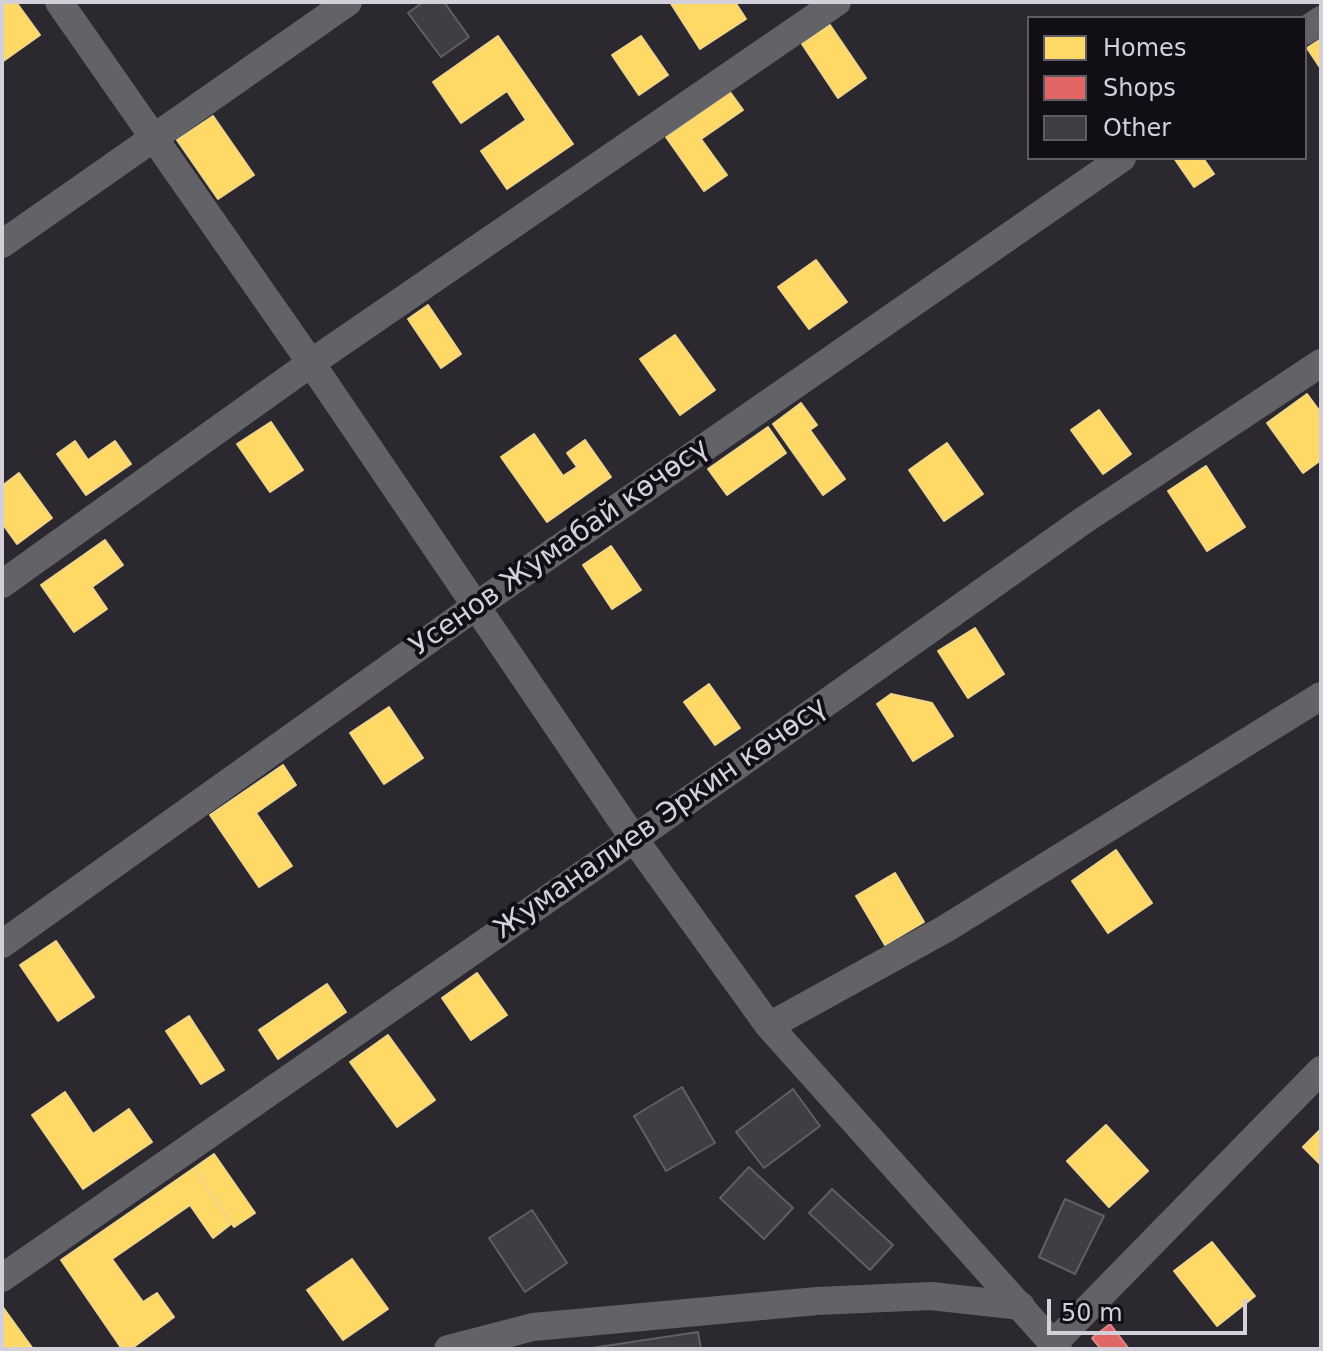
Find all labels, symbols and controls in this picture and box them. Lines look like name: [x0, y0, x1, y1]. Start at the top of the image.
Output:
legend: [1027, 16, 1307, 160]
text: Homes: [1103, 34, 1186, 62]
text: Shops: [1103, 74, 1176, 102]
text: Other: [1103, 114, 1171, 142]
street label: Усенов Жумабай көчөсү: [404, 432, 716, 664]
street label: Жуманалиев Эркин көчөсү: [488, 691, 834, 947]
scale bar: [1051, 1283, 1251, 1333]
text: 50 m: [1061, 1299, 1123, 1327]

